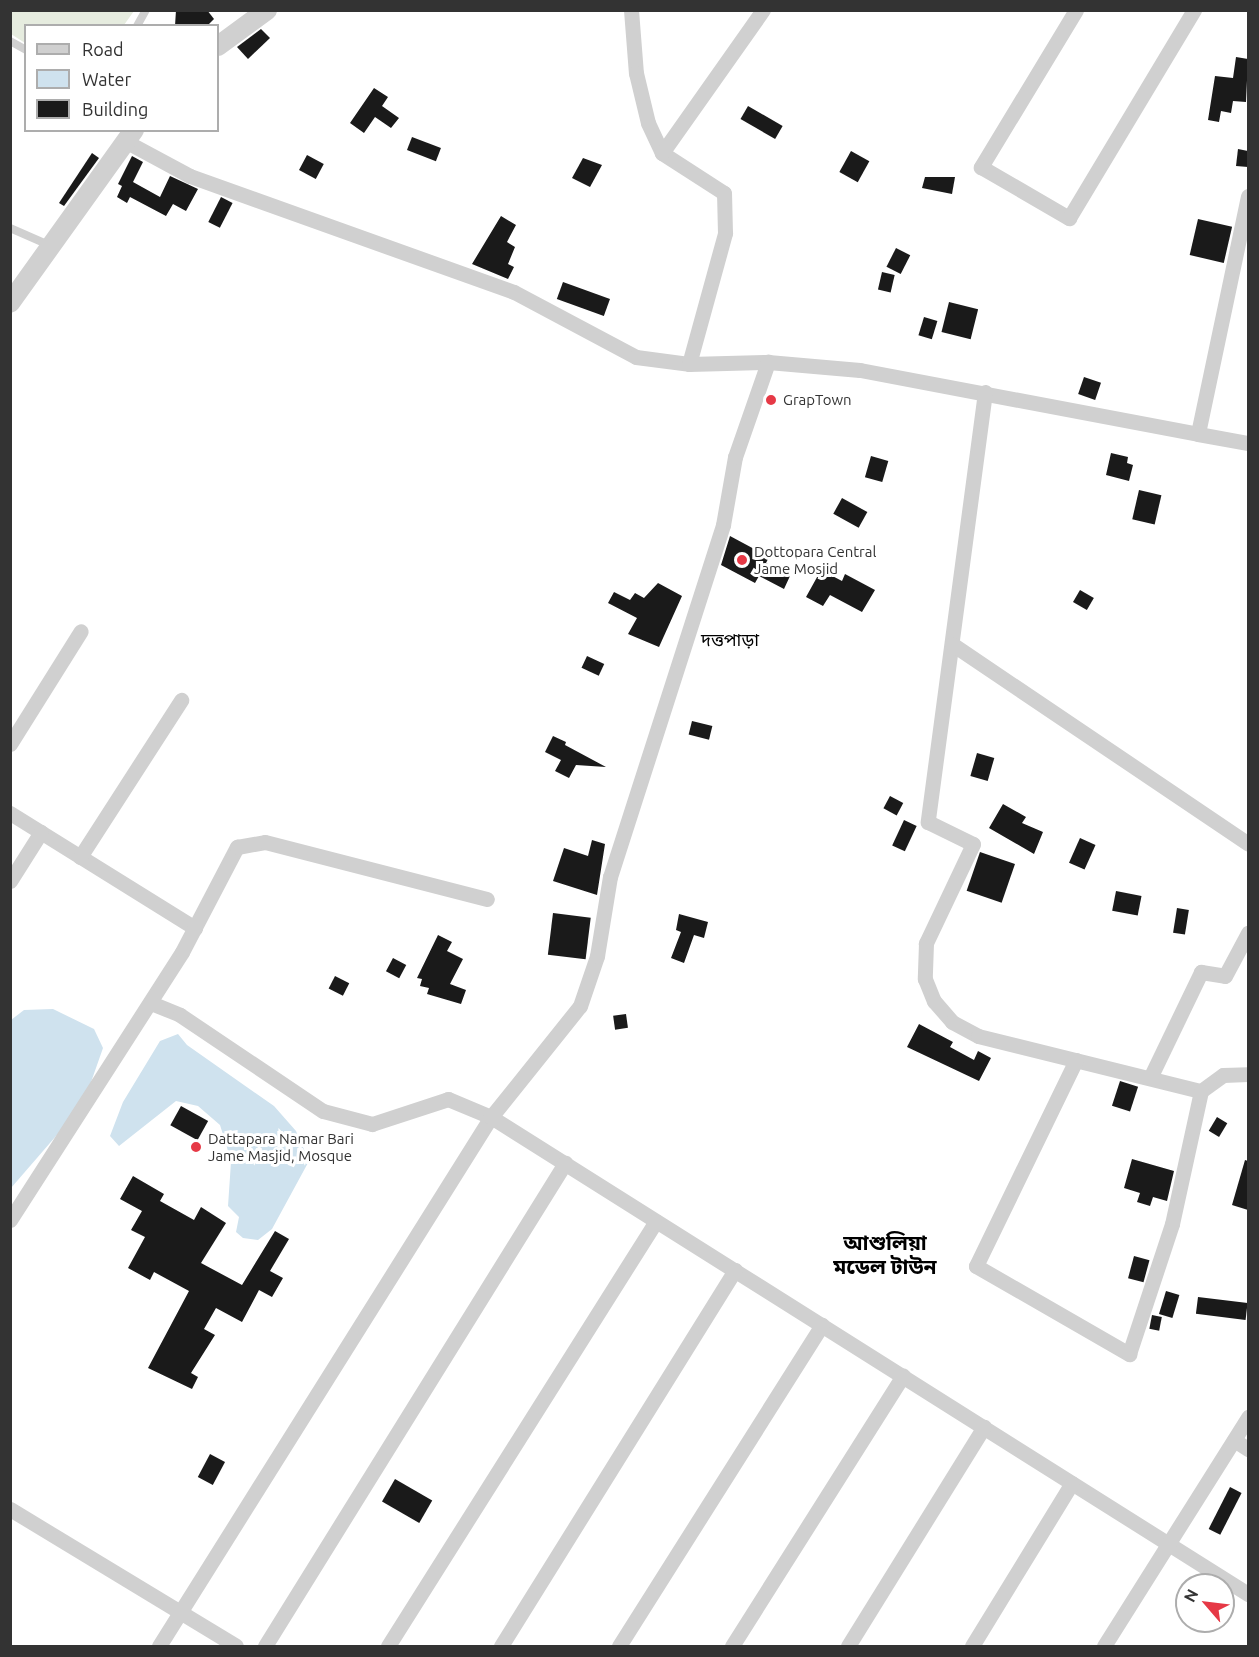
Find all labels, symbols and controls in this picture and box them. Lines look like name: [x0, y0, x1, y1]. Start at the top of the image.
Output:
legend: [24, 24, 219, 132]
text: Road: [82, 39, 124, 59]
text: Water: [82, 69, 131, 89]
text: Building: [82, 99, 148, 119]
place label: GrapTown: [783, 391, 852, 409]
marker: GrapTown: [764, 393, 778, 407]
place label: Dottopara Central Jame Mosjid: [754, 542, 876, 577]
marker: Dottopara Central Jame Mosjid: [735, 553, 749, 567]
district label: দত্তপাড়া: [701, 628, 759, 650]
place label: Dattapara Namar Bari Jame Masjid, Mosque: [208, 1129, 354, 1164]
marker: Dattapara Namar Bari Jame Masjid, Mosque: [189, 1140, 203, 1154]
district label: আশুলিয়া মডেল টাউন: [833, 1229, 937, 1279]
north arrow: [1175, 1573, 1235, 1633]
text: N: [1180, 1586, 1202, 1605]

